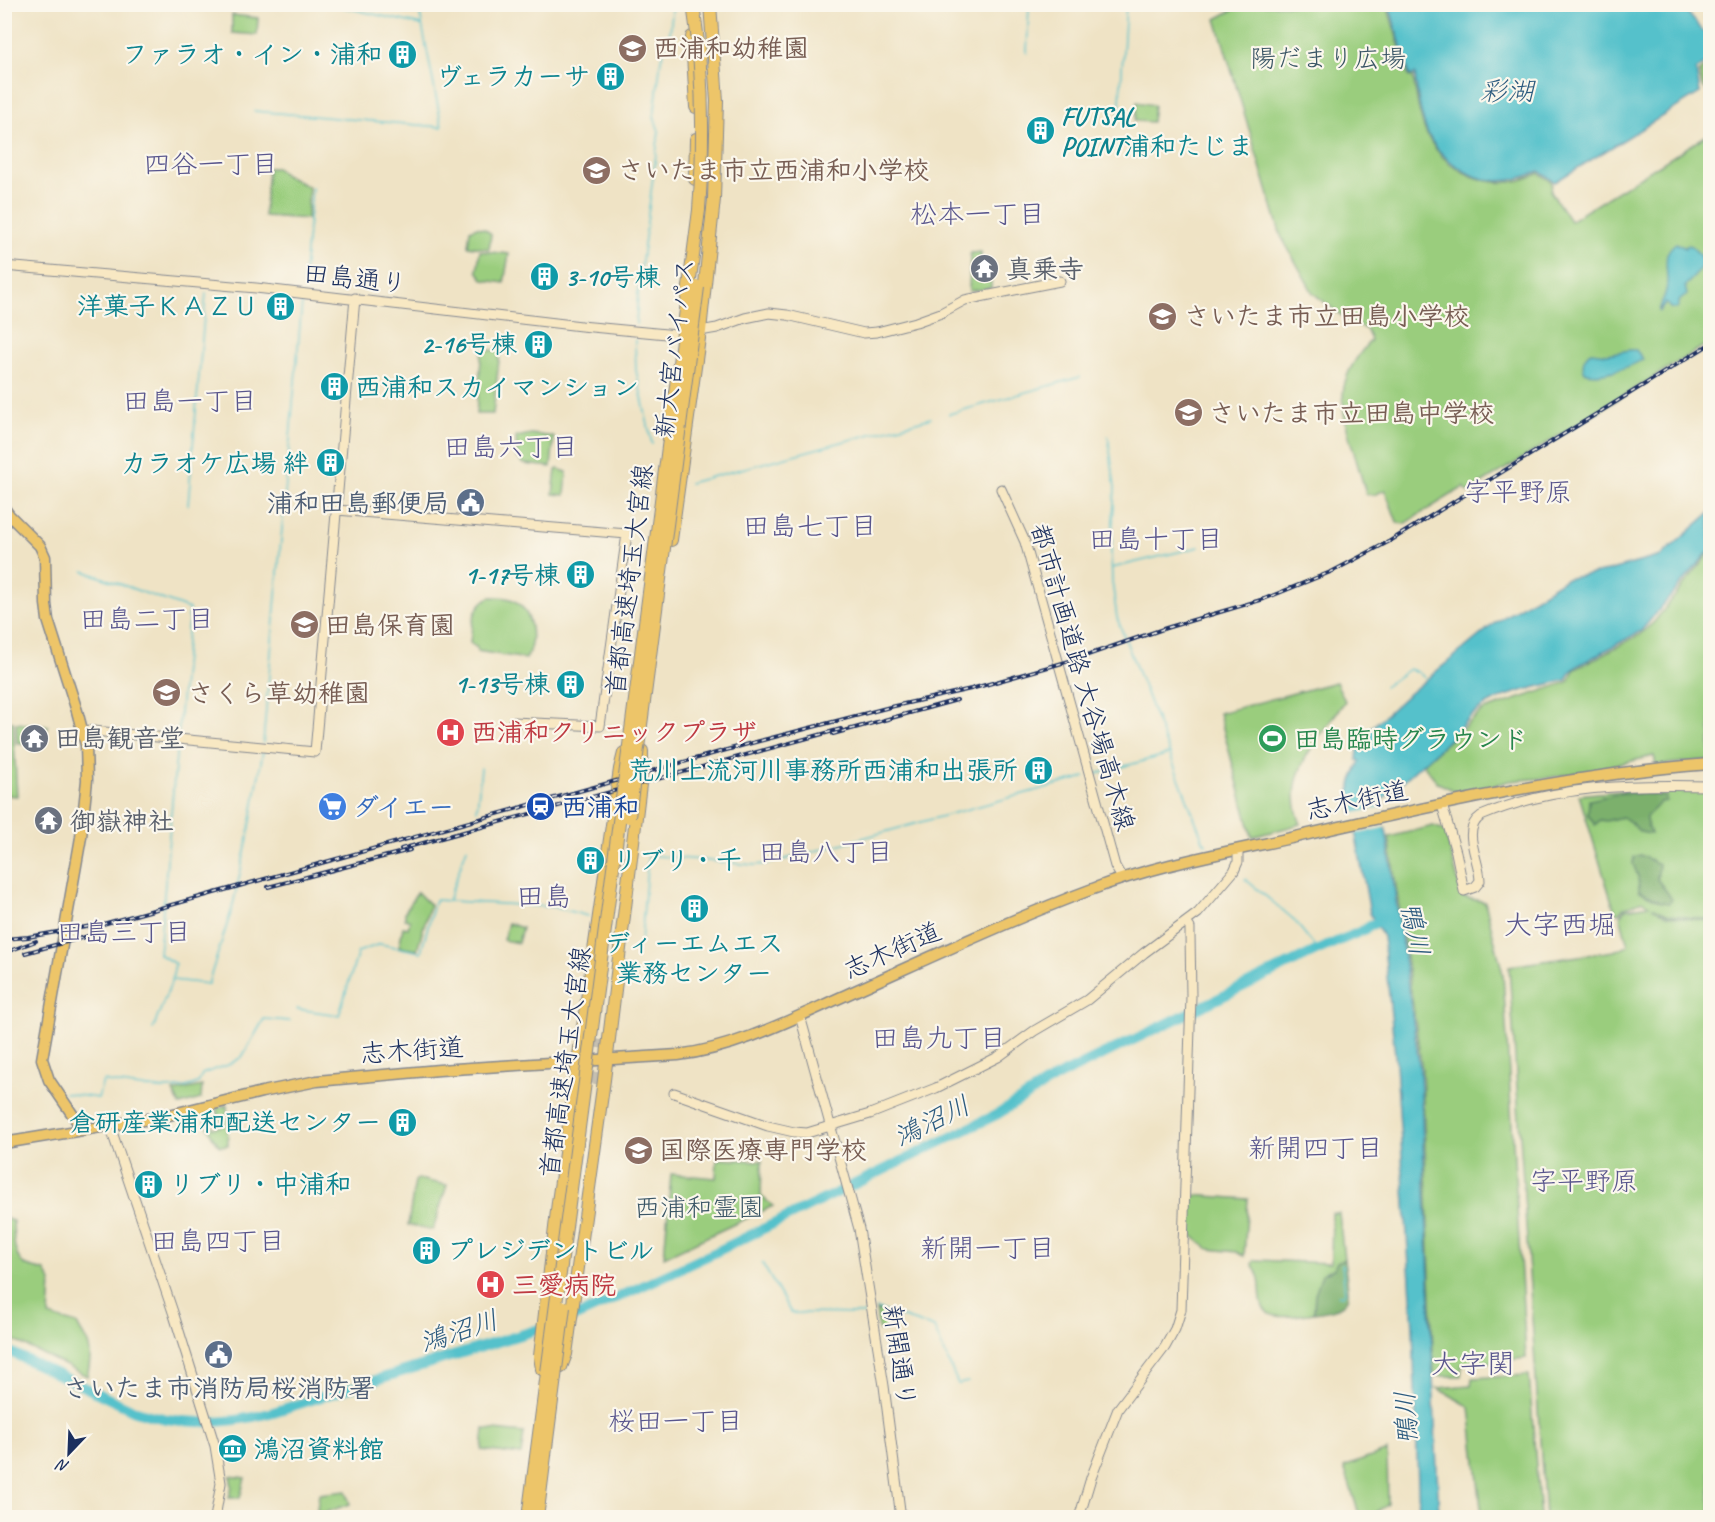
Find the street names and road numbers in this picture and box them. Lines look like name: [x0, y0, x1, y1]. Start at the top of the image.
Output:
street label: 新大宮バイパス: [647, 256, 702, 440]
street label: 田島通り: [302, 257, 408, 300]
street label: 首都高速埼玉大宮線: [599, 462, 660, 698]
street label: 都市計画道路 大谷場高木線: [1023, 520, 1142, 835]
street label: 志木街道: [1303, 774, 1411, 827]
street label: 志木街道: [838, 914, 946, 987]
street label: 首都高速埼玉大宮線: [533, 944, 598, 1180]
street label: 志木街道: [359, 1030, 465, 1071]
street label: 新開通り: [876, 1302, 923, 1410]

